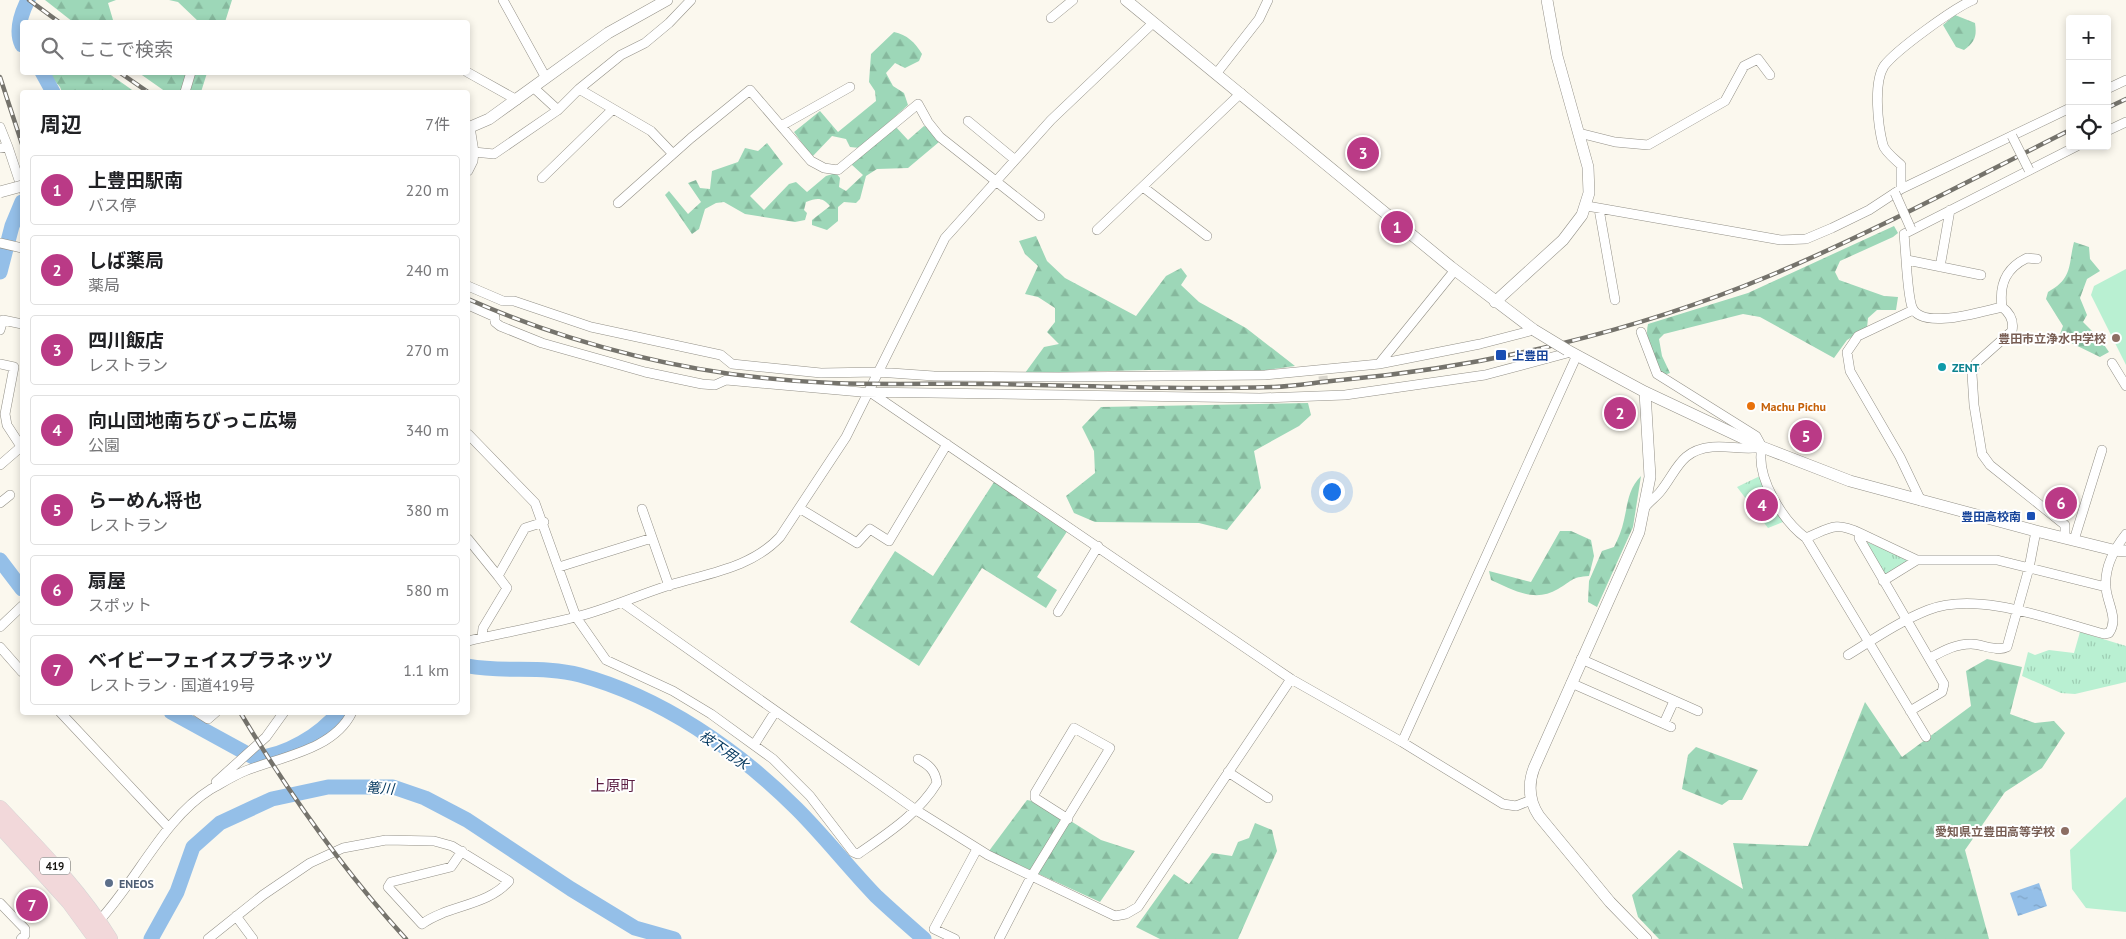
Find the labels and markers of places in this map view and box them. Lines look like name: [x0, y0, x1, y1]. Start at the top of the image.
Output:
pin: 3: [1347, 134, 1379, 172]
pin: 1: [1381, 208, 1413, 246]
place label: 豊田市立浄水中学校: [1998, 331, 2106, 346]
marker: 豊田市立浄水中学校: [2110, 332, 2122, 344]
marker: 上豊田: [1494, 348, 1508, 362]
place label: 上豊田: [1512, 348, 1548, 363]
place label: ZENT: [1952, 360, 1980, 375]
marker: ZENT: [1936, 361, 1948, 373]
pin: 2: [1604, 394, 1636, 432]
place label: Machu Pichu: [1761, 399, 1826, 414]
marker: Machu Pichu: [1745, 400, 1757, 412]
pin: 5: [1790, 417, 1822, 455]
pin: 6: [2045, 484, 2077, 522]
pin: 4: [1746, 486, 1778, 524]
place label: 豊田高校南: [1961, 509, 2021, 524]
marker: 豊田高校南: [2025, 510, 2037, 522]
place label: 愛知県立豊田高等学校: [1935, 824, 2055, 839]
marker: 愛知県立豊田高等学校: [2059, 825, 2071, 837]
place label: ENEOS: [119, 876, 154, 891]
marker: ENEOS: [103, 877, 115, 889]
pin: 7: [16, 886, 48, 924]

